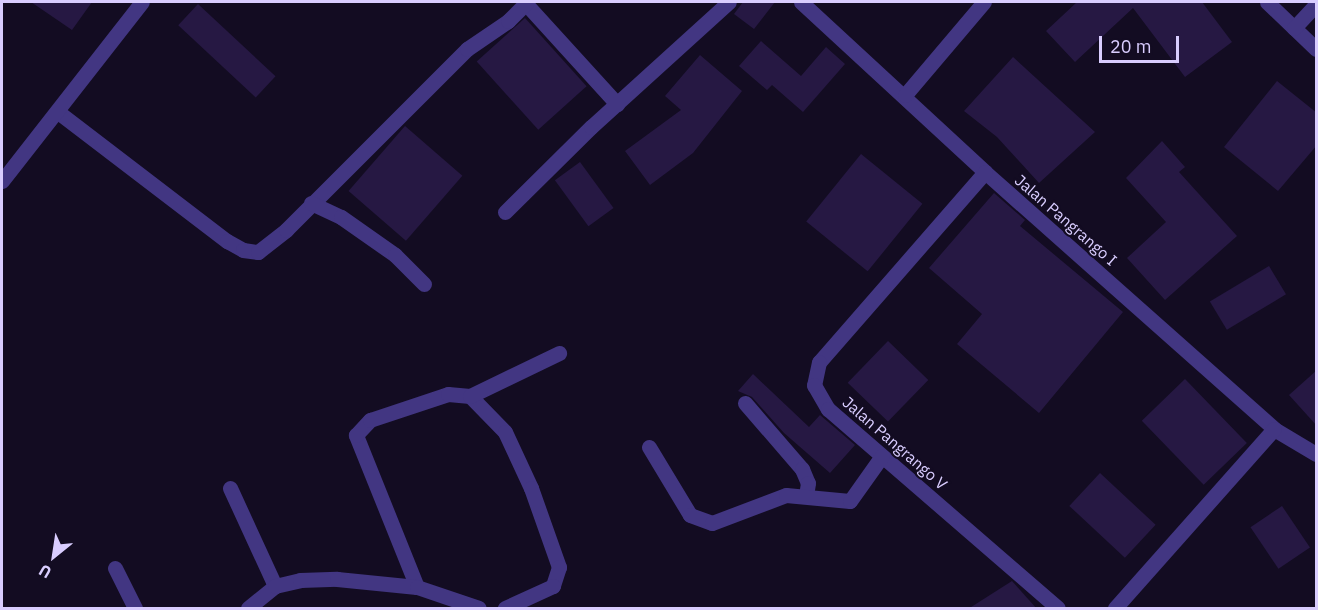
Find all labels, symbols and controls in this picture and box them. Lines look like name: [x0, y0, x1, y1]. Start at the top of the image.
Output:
scale bar: [1102, 24, 1182, 62]
text: 20 m: [1110, 35, 1152, 58]
street label: Jalan Pangrango I: [1011, 170, 1121, 270]
street label: Jalan Pangrango V: [839, 392, 951, 494]
north arrow: [24, 526, 84, 586]
text: U: [35, 560, 55, 583]

